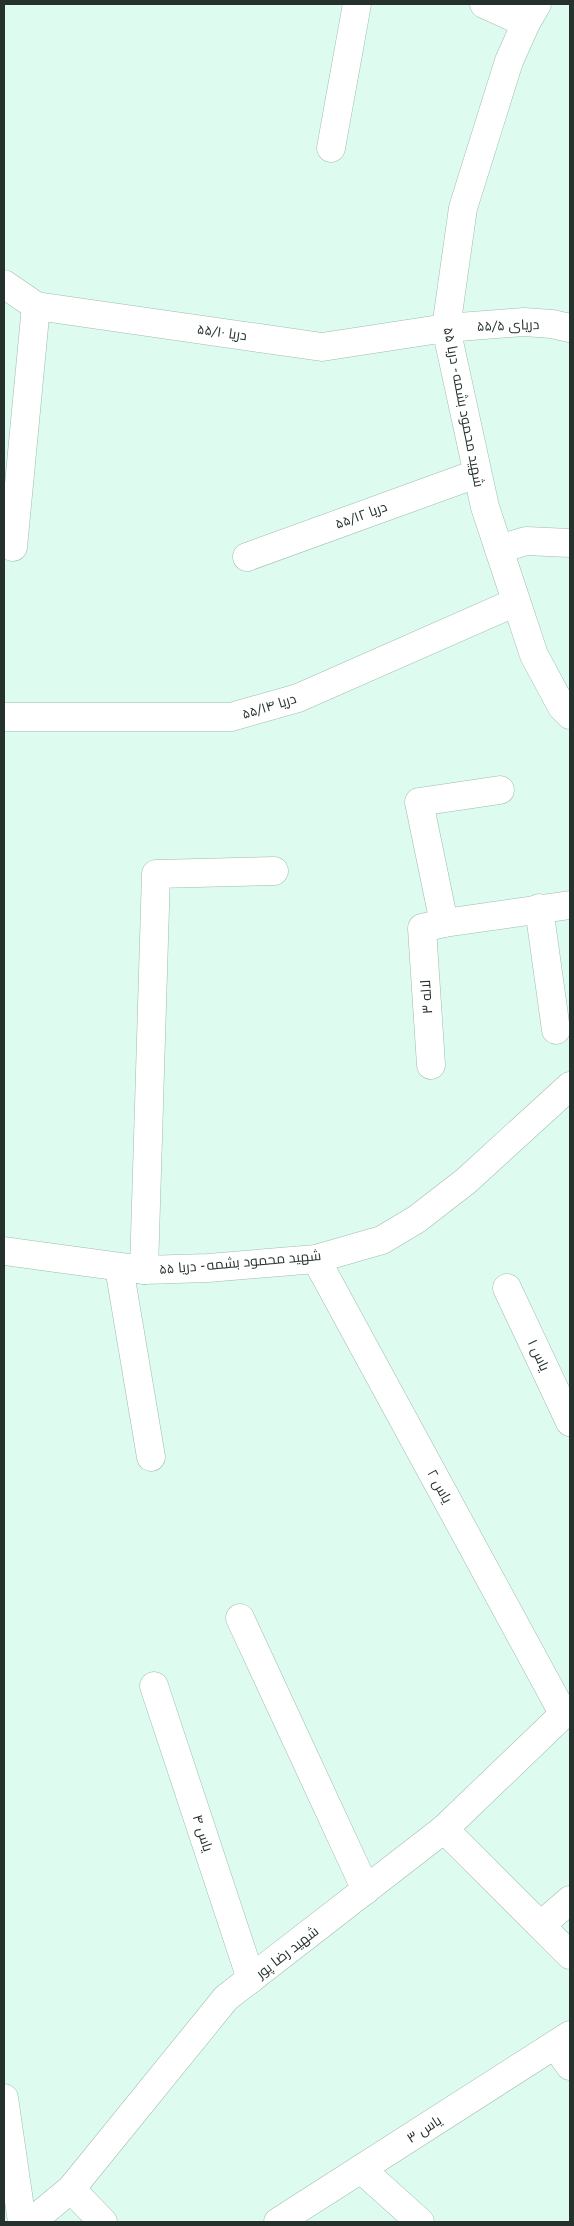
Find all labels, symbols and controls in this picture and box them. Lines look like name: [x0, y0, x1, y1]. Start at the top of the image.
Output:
street label: دریای ۵۵/۵: [476, 315, 540, 335]
street label: دریا ۵۵/۱۰: [196, 320, 248, 344]
street label: شهید محمود بشمه - دریا ۵۵: [440, 325, 488, 489]
street label: دریا ۵۵/۱۲: [333, 497, 389, 533]
street label: دریا ۵۵/۱۴: [240, 689, 298, 723]
street label: لاله ۳: [416, 979, 436, 1015]
street label: شهید محمود بشمه - دریا ۵۵: [158, 1246, 322, 1278]
street label: یاس ۱: [524, 1336, 554, 1374]
street label: یاس ۲: [423, 1466, 457, 1506]
street label: یاس ۴: [189, 1812, 217, 1854]
street label: شهید رضا پور: [251, 1922, 323, 1983]
street label: یاس ۳: [403, 2111, 445, 2147]

